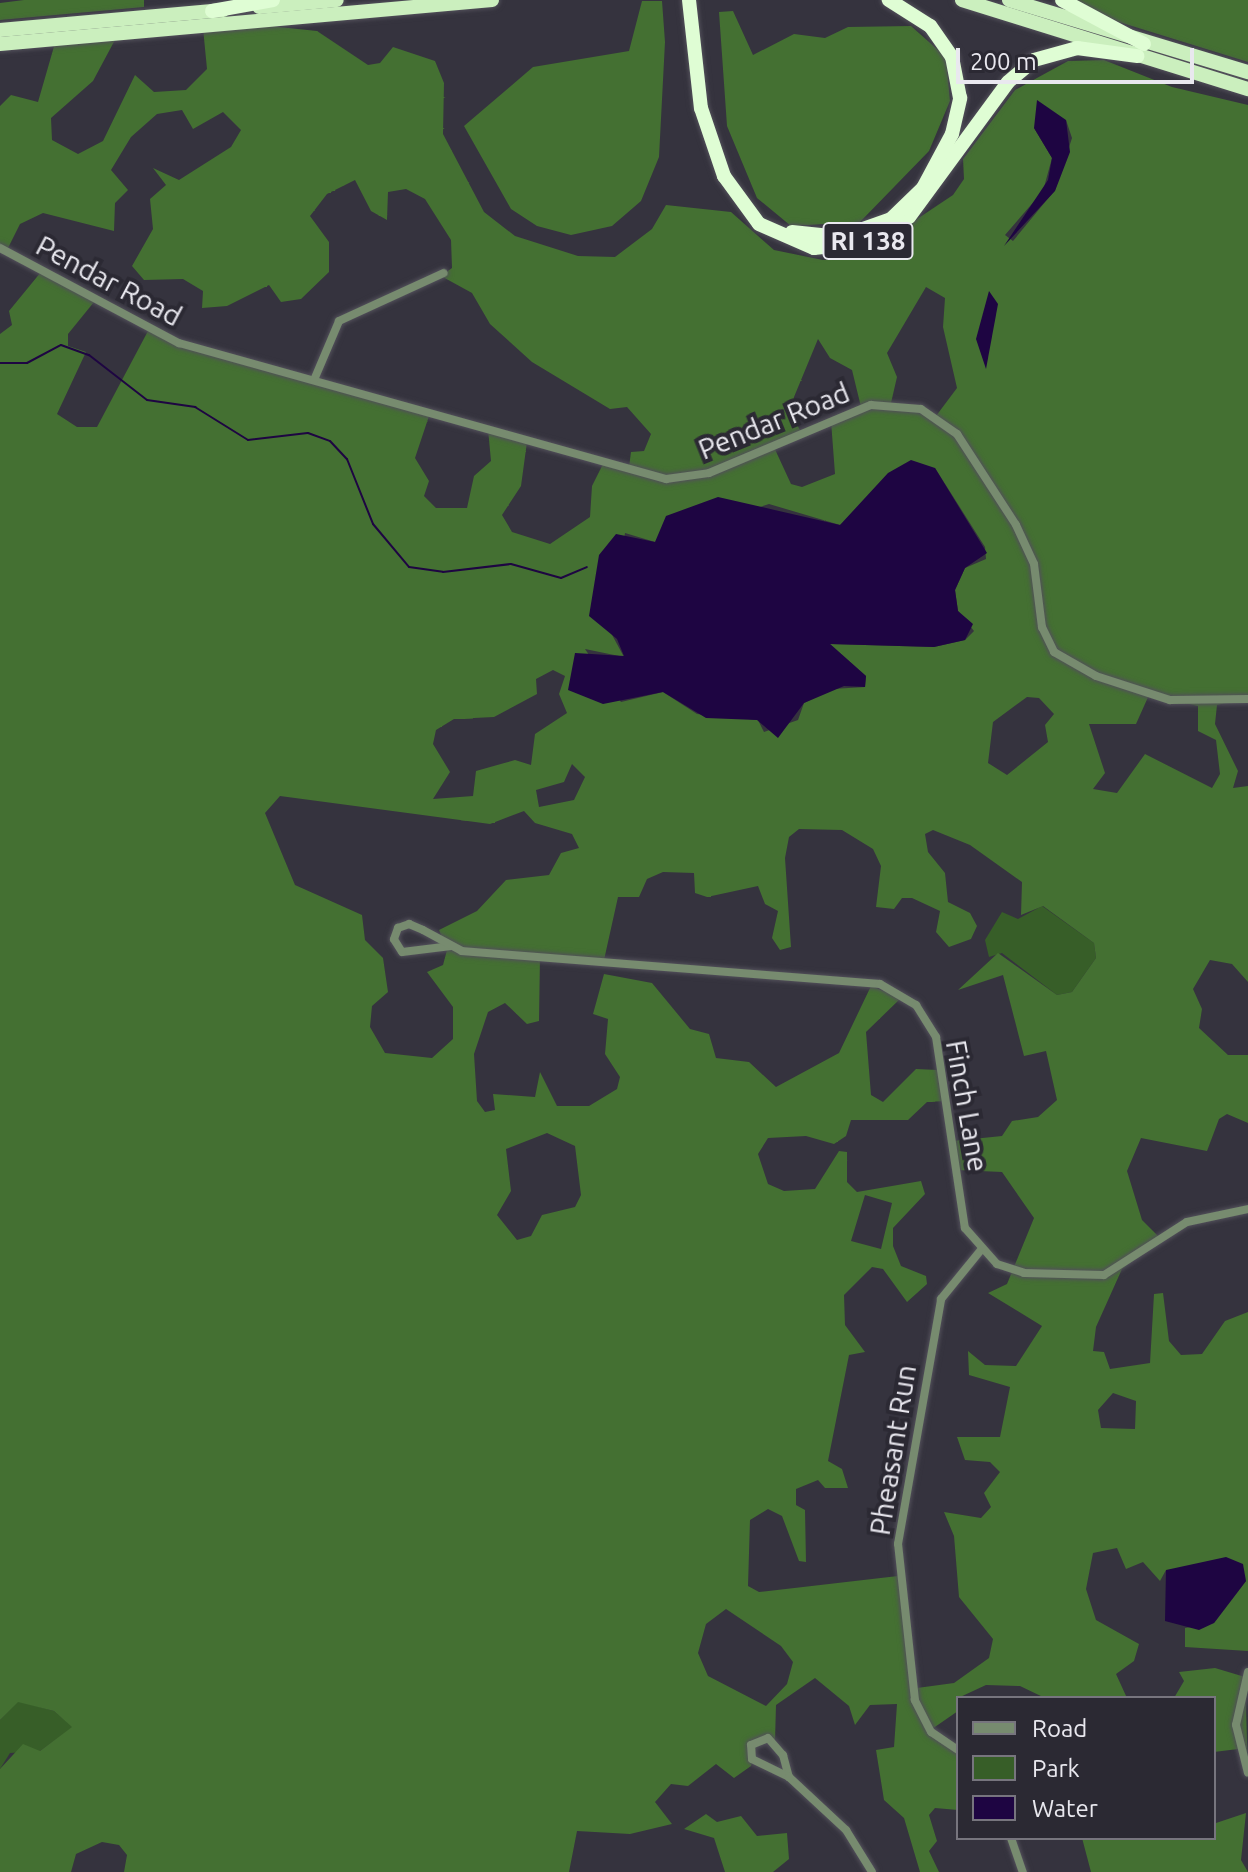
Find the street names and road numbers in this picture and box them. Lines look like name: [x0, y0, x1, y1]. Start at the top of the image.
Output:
road number: RI 138: [822, 219, 914, 263]
street label: Pendar Road: [30, 229, 188, 333]
street label: Pendar Road: [694, 375, 854, 467]
street label: Finch Lane: [939, 1038, 995, 1174]
street label: Pheasant Run: [863, 1362, 923, 1538]

